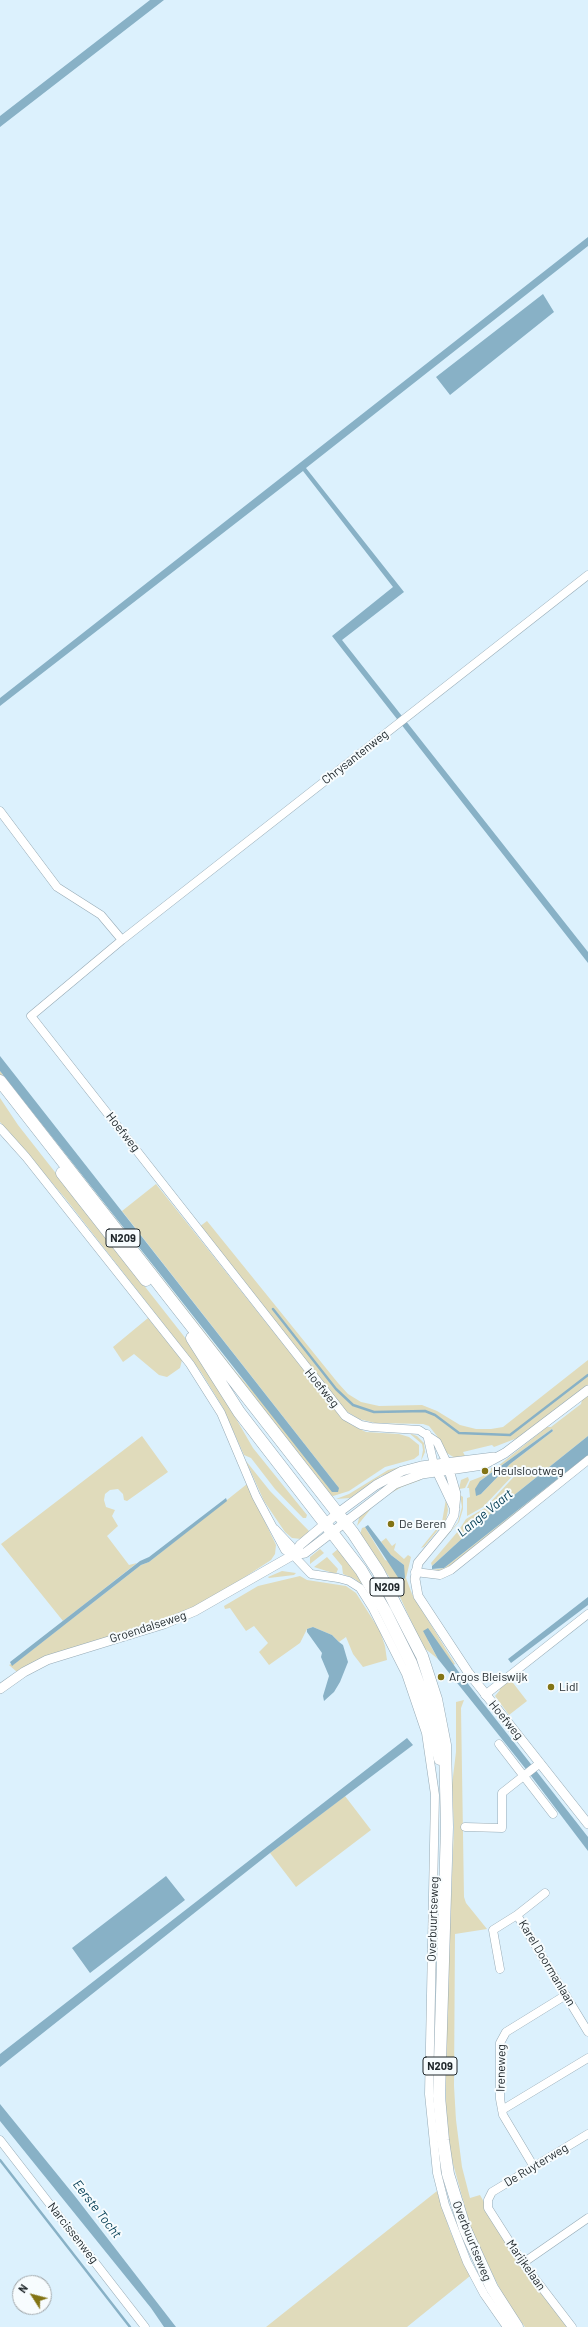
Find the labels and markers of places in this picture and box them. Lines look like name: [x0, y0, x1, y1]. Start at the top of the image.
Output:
place label: Heulslootweg: [493, 1464, 564, 1478]
marker: Heulslootweg: [480, 1466, 490, 1476]
place label: De Beren: [399, 1517, 446, 1531]
marker: De Beren: [386, 1519, 396, 1529]
place label: Argos Bleiswijk: [449, 1670, 527, 1684]
marker: Argos Bleiswijk: [436, 1672, 446, 1682]
place label: Lidl: [559, 1680, 578, 1694]
marker: Lidl: [546, 1682, 556, 1692]

